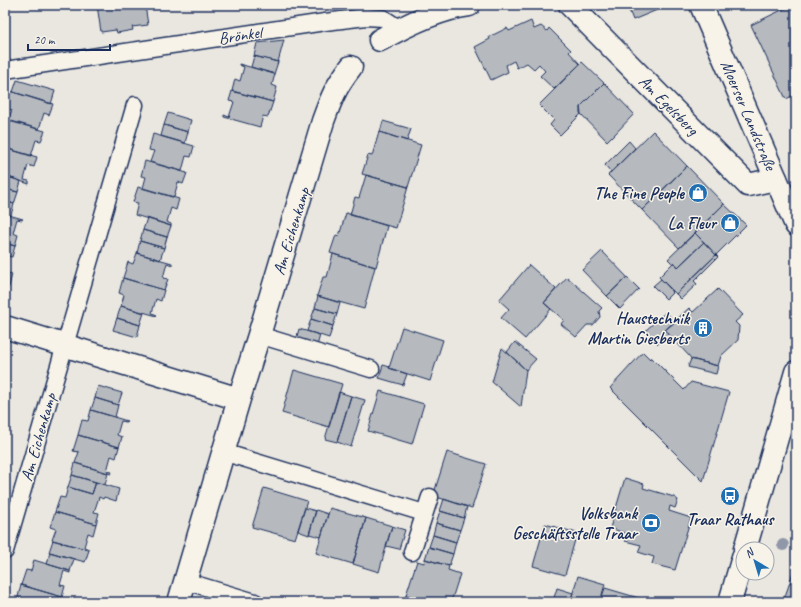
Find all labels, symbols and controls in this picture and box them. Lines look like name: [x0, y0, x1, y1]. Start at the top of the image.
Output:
street label: Brönkel: [217, 21, 266, 49]
scale bar: [28, 26, 110, 52]
text: 20 m: [34, 32, 56, 48]
street label: Moerser Landstraße: [716, 57, 782, 175]
street label: Am Egelsberg: [634, 71, 704, 141]
shop icon: The Fine People: [687, 182, 709, 204]
street label: Am Eichenkamp: [268, 183, 315, 277]
place label: The Fine People: [594, 183, 685, 204]
shop icon: La Fleur: [719, 212, 741, 234]
place label: La Fleur: [668, 213, 718, 234]
place label: Haustechnik Martin Giesberts: [588, 308, 691, 349]
building icon: Haustechnik Martin Giesberts: [692, 317, 714, 339]
street label: Am Eichenkamp: [16, 389, 61, 484]
bus stop icon: Traar Rathaus: [719, 485, 741, 507]
place label: Volksbank Geschäftsstelle Traar: [513, 503, 639, 544]
place label: Traar Rathaus: [687, 509, 775, 530]
bank icon: Volksbank Geschäftsstelle Traar: [640, 512, 662, 534]
north arrow: [735, 541, 775, 581]
text: N: [742, 544, 758, 561]

